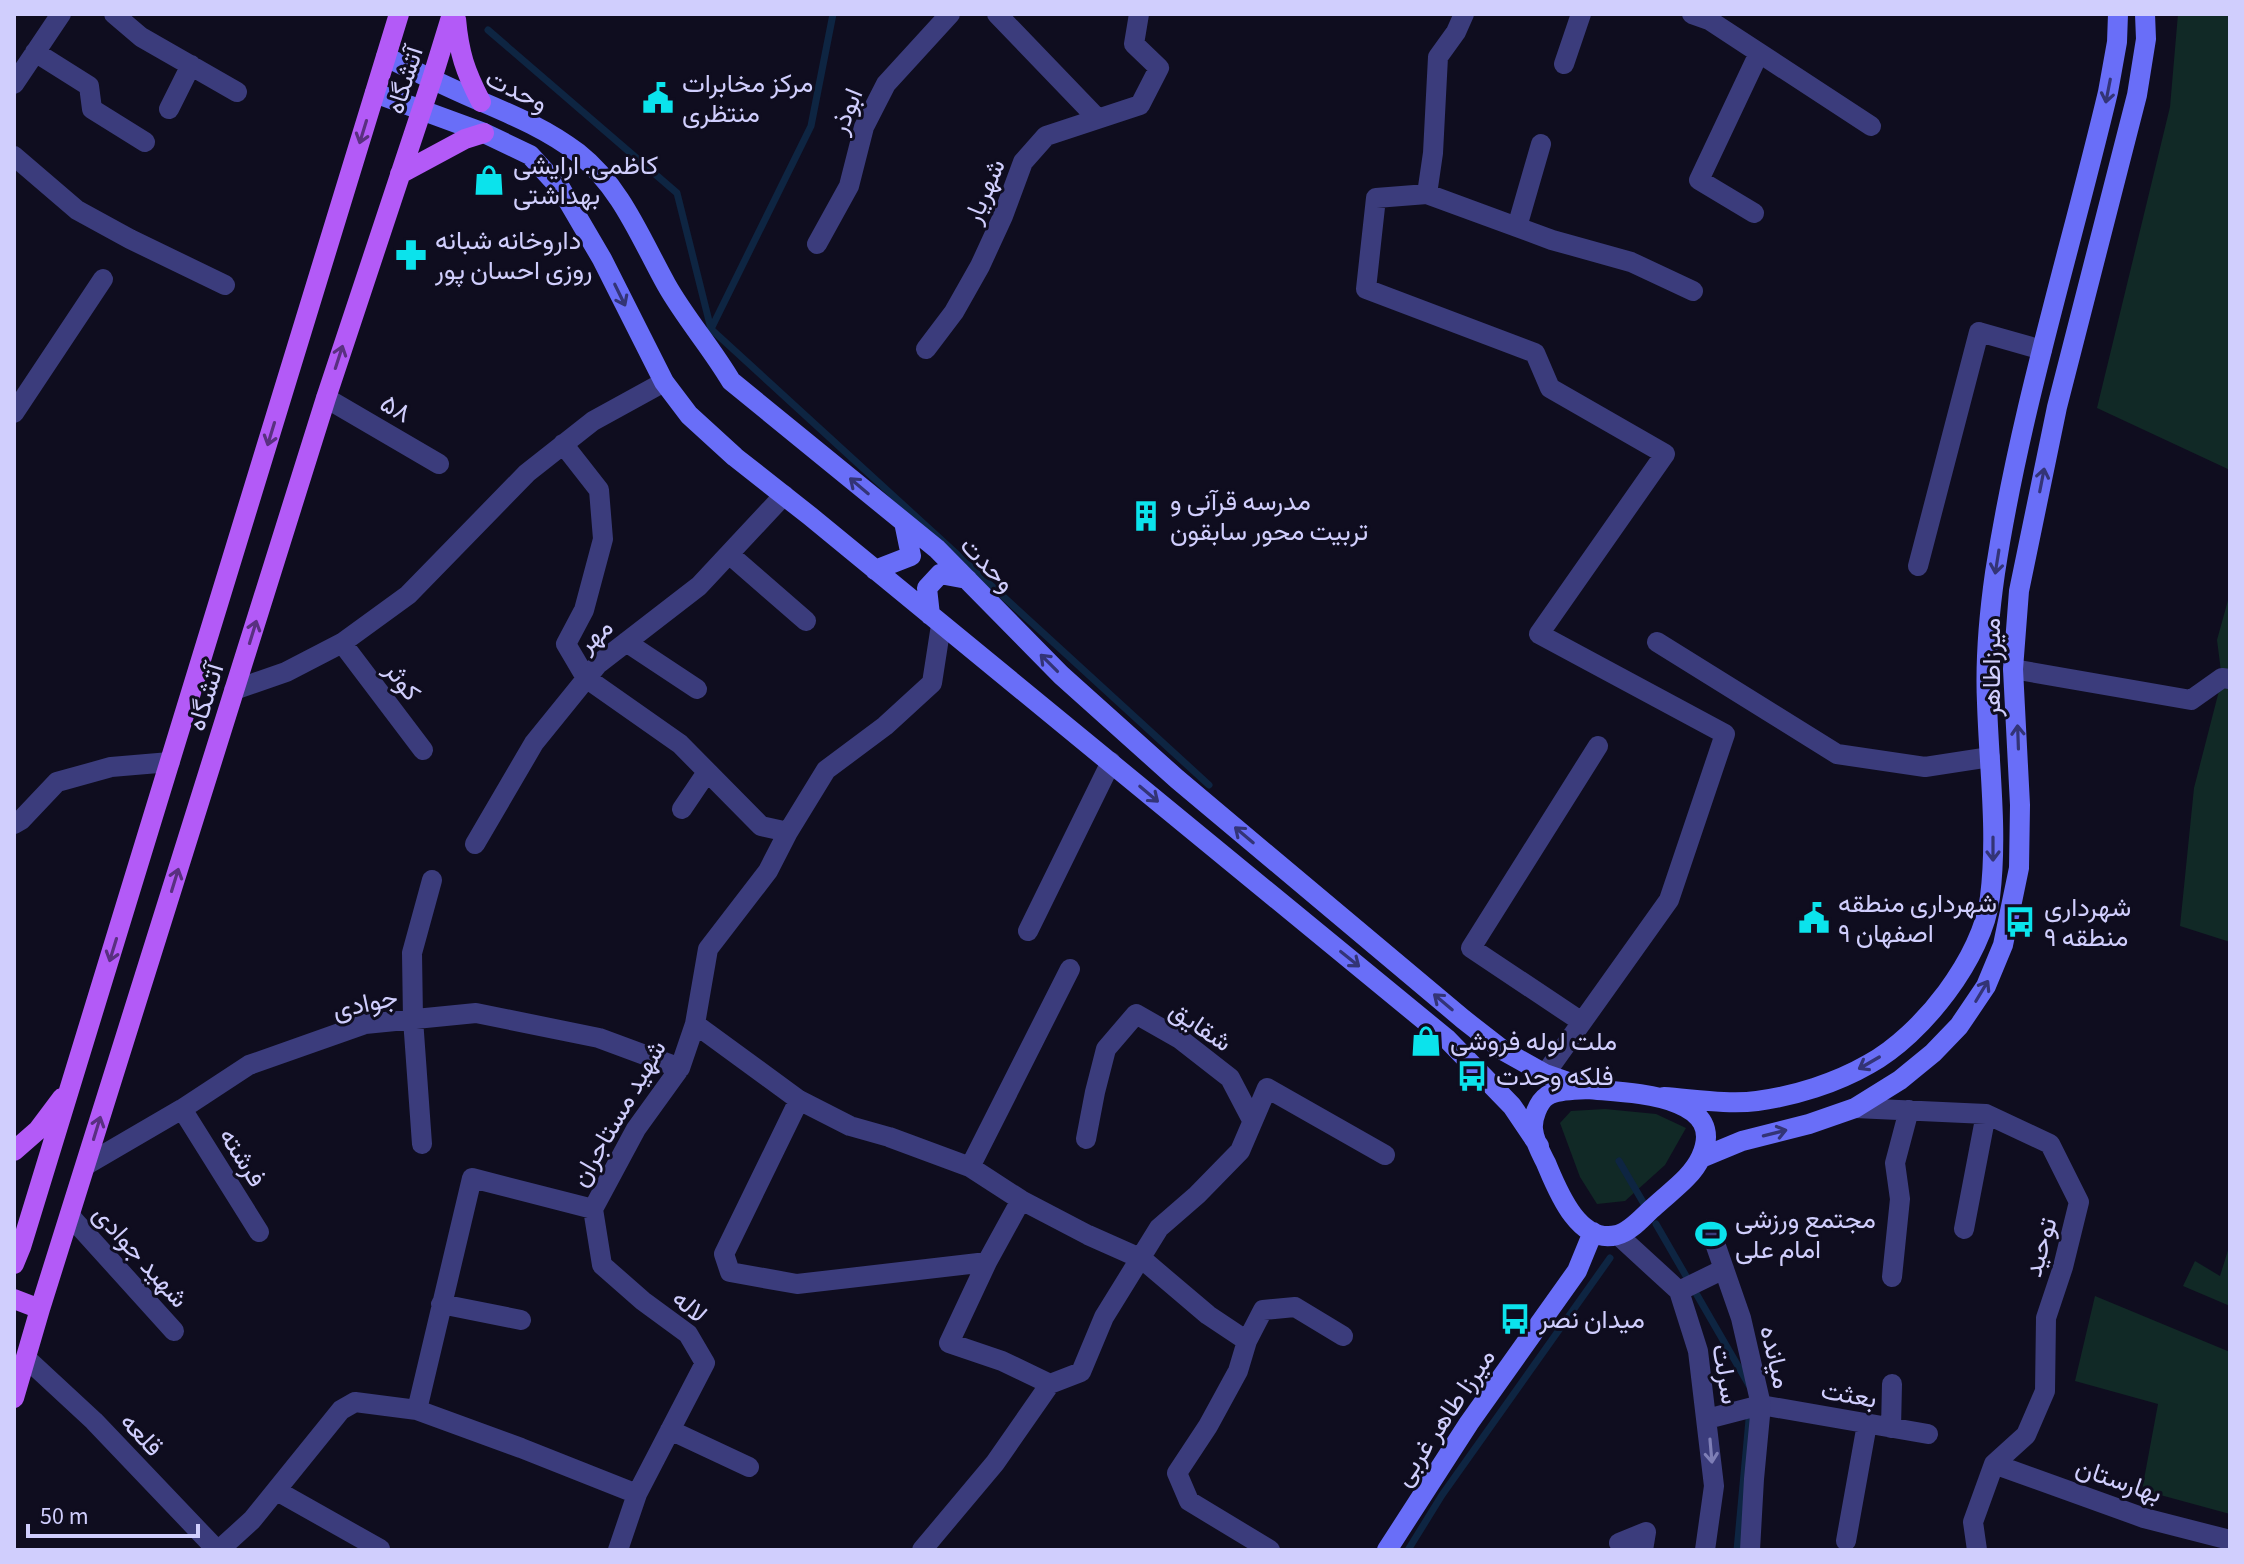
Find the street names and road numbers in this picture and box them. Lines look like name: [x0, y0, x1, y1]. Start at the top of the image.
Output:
street label: آتشگاه: [376, 40, 433, 119]
street label: وحدت: [479, 59, 554, 121]
street label: ابوذر: [820, 83, 872, 141]
street label: شهریار: [954, 153, 1015, 230]
street label: ۵۸: [373, 385, 418, 432]
street label: وحدت: [952, 528, 1024, 601]
street label: مهر: [569, 609, 621, 662]
street label: میرزاطاهر: [1973, 618, 2010, 717]
street label: کوثر: [375, 653, 430, 709]
street label: آتشگاه: [178, 657, 234, 736]
street label: جوادی: [329, 979, 401, 1028]
street label: شقایق: [1162, 992, 1239, 1061]
street label: شهید مستاجران: [561, 1033, 675, 1193]
street label: فرشته: [210, 1120, 275, 1194]
street label: شهید جوادی: [84, 1196, 197, 1316]
street label: توحید: [2014, 1213, 2067, 1281]
street label: لاله: [664, 1281, 715, 1332]
street label: میانده: [1750, 1322, 1801, 1392]
street label: میرزا طاهر غربی: [1385, 1341, 1504, 1494]
street label: سرلت: [1702, 1341, 1749, 1407]
street label: بعثت: [1818, 1371, 1880, 1418]
street label: قلعه: [112, 1404, 172, 1465]
street label: بهارستان: [2071, 1448, 2167, 1512]

